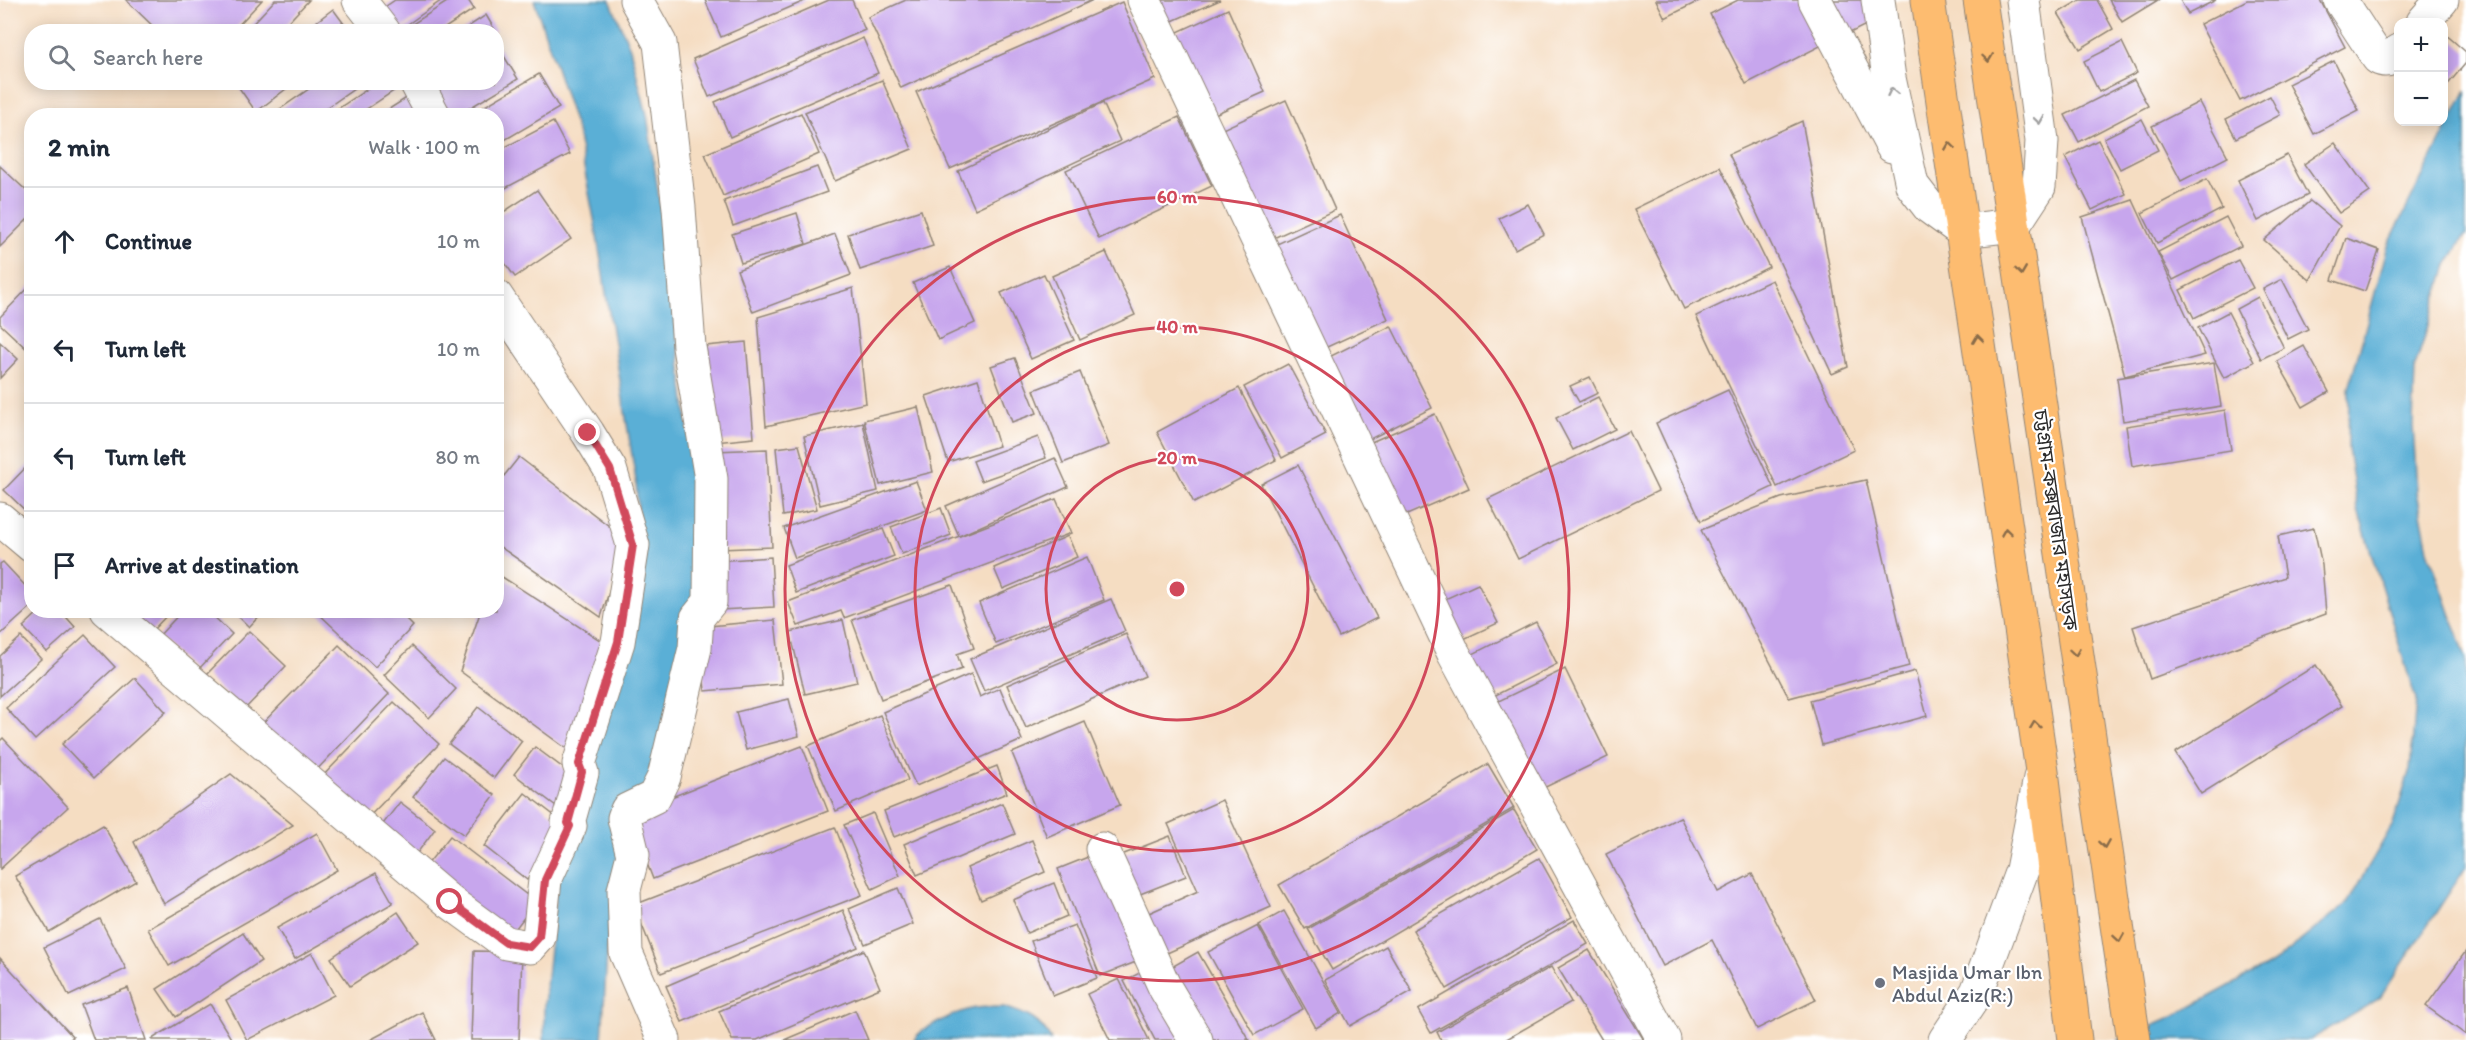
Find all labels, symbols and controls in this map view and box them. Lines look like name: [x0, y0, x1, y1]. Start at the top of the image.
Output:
map controls: [2394, 18, 2448, 126]
button: +: [2394, 18, 2448, 72]
search box: [24, 24, 504, 90]
icon: search: [45, 41, 78, 74]
text: Search here: [93, 44, 203, 71]
one-way arrow: [1981, 53, 1993, 63]
button: −: [2394, 72, 2448, 126]
one-way arrow: [1886, 87, 1899, 97]
one-way arrow: [2033, 116, 2045, 125]
text: 2 min: [48, 131, 110, 163]
text: Walk · 100 m: [368, 135, 480, 159]
one-way arrow: [1944, 142, 1956, 151]
text: 60 m: [1157, 186, 1198, 208]
icon: ahead: [48, 225, 81, 258]
text: Continue: [105, 228, 192, 255]
text: 10 m: [437, 229, 480, 253]
one-way arrow: [2014, 267, 2026, 276]
text: 40 m: [1156, 316, 1198, 338]
icon: left: [48, 333, 81, 366]
one-way arrow: [1972, 335, 1985, 345]
text: Turn left: [105, 336, 186, 363]
text: 10 m: [437, 337, 480, 361]
street label: চট্টগ্রাম-কক্সবাজার মহাসড়ক: [2028, 407, 2084, 633]
route end: [574, 419, 600, 445]
icon: left: [48, 441, 81, 474]
text: Turn left: [105, 444, 186, 471]
text: 80 m: [435, 445, 480, 469]
text: 20 m: [1157, 447, 1198, 469]
one-way arrow: [2001, 528, 2013, 537]
icon: arrive: [48, 549, 81, 582]
text: Arrive at destination: [105, 552, 299, 579]
centre of rings: [1167, 579, 1187, 599]
one-way arrow: [2068, 647, 2080, 656]
one-way arrow: [2029, 721, 2041, 730]
one-way arrow: [2098, 840, 2110, 849]
route start: [436, 888, 462, 914]
one-way arrow: [2112, 934, 2124, 943]
place label: Masjida Umar Ibn Abdul Aziz(R:): [1892, 960, 2042, 1007]
marker: Masjida Umar Ibn Abdul Aziz(R:): [1873, 976, 1887, 990]

